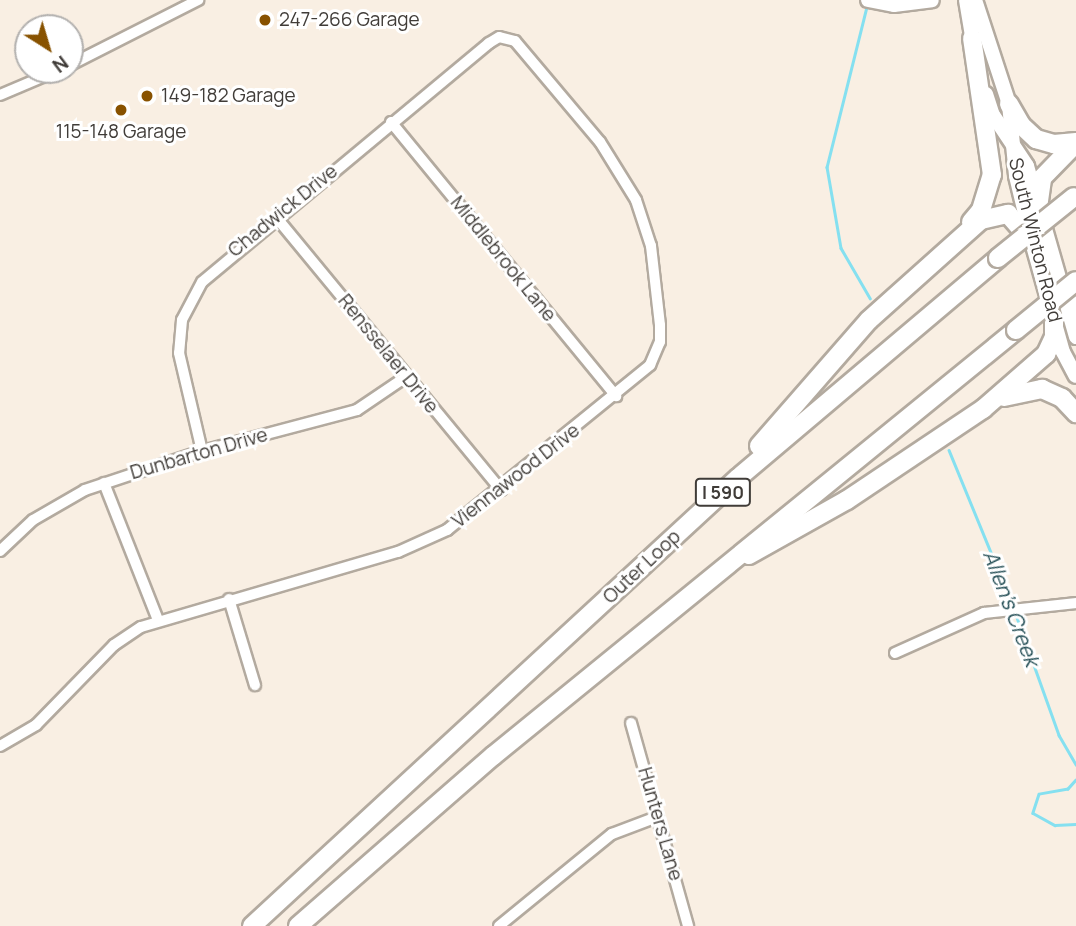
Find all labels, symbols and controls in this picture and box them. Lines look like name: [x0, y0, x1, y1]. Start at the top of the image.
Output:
place label: 247-266 Garage: [279, 9, 420, 31]
marker: 247-266 Garage: [257, 12, 273, 28]
north arrow: [14, 14, 84, 84]
text: N: [47, 50, 74, 79]
place label: 149-182 Garage: [161, 85, 296, 107]
marker: 149-182 Garage: [139, 88, 155, 104]
marker: 115-148 Garage: [113, 102, 129, 118]
place label: 115-148 Garage: [56, 121, 186, 143]
street label: South Winton Road: [1004, 155, 1066, 325]
street label: Chadwick Drive: [224, 160, 342, 262]
street label: Middlebrook Lane: [445, 192, 561, 326]
street label: Rensselaer Drive: [333, 290, 443, 418]
street label: Viennawood Drive: [448, 419, 584, 533]
street label: Dunbarton Drive: [128, 423, 270, 485]
road number: I 590: [693, 478, 753, 506]
street label: Outer Loop: [599, 525, 685, 609]
water label: Allen's Creek: [978, 546, 1046, 670]
street label: Hunters Lane: [633, 765, 687, 883]

